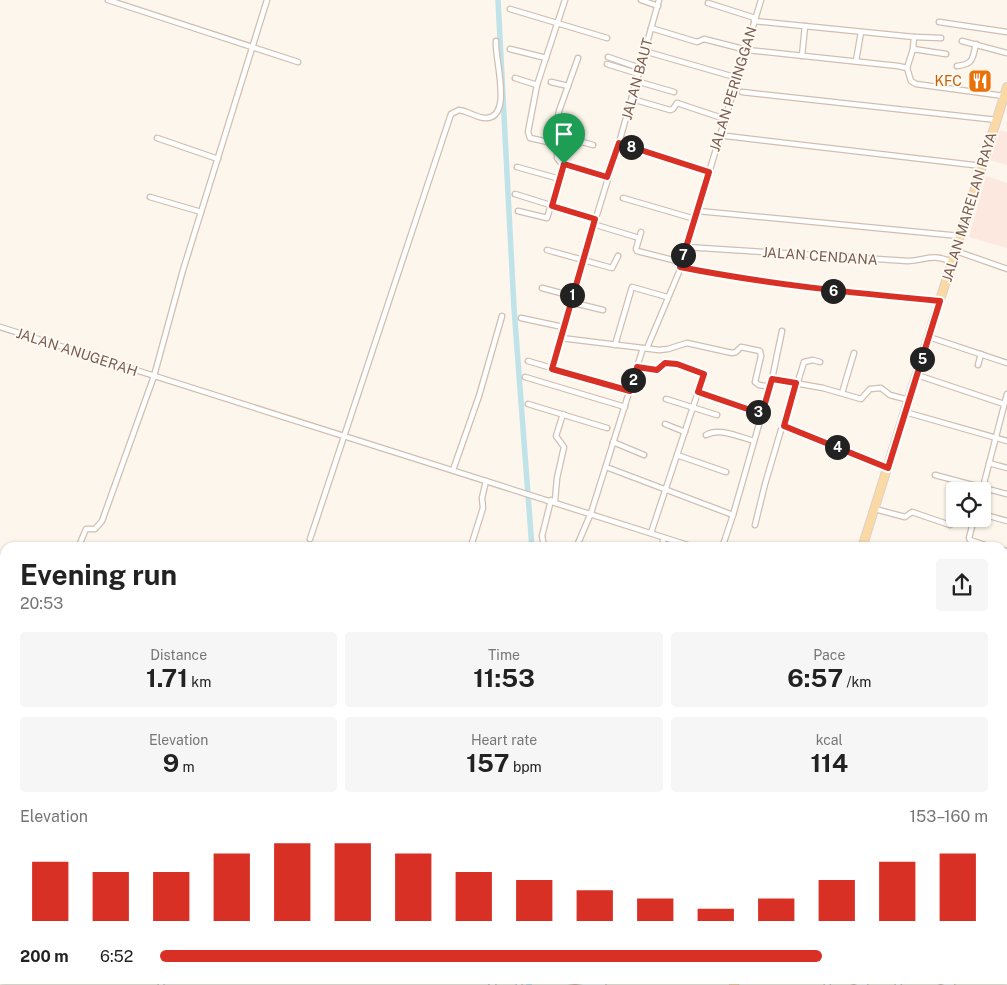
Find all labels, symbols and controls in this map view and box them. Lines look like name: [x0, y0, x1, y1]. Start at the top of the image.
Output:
street label: JALAN PERINGGAN: [706, 25, 760, 153]
street label: JALAN BAUT: [618, 36, 656, 122]
restaurant icon: KFC: [967, 68, 993, 94]
place label: KFC: [934, 73, 962, 89]
pin: [543, 113, 585, 164]
icon: arrive: [550, 120, 578, 148]
street label: JALAN MARELAN RAYA: [939, 130, 999, 284]
pin: 8: [618, 134, 644, 160]
text: 8: [627, 139, 636, 155]
pin: 7: [670, 242, 696, 268]
street label: JALAN CENDANA: [762, 244, 878, 268]
text: 7: [679, 247, 688, 263]
pin: 6: [820, 278, 846, 304]
pin: 1: [560, 282, 584, 308]
text: 6: [829, 283, 838, 299]
text: 1: [570, 287, 576, 303]
street label: JALAN ANUGERAH: [14, 325, 140, 379]
pin: 5: [910, 346, 934, 372]
text: 5: [918, 351, 927, 367]
pin: 2: [620, 368, 646, 392]
text: 2: [629, 372, 638, 388]
pin: 3: [746, 400, 770, 424]
text: 3: [754, 404, 763, 420]
pin: 4: [824, 434, 850, 460]
text: 4: [833, 439, 842, 455]
map controls: [946, 482, 991, 527]
button: locate: [946, 482, 991, 527]
text: Evening run: [20, 558, 177, 591]
button: share: [936, 559, 988, 611]
text: 20:53: [20, 594, 63, 613]
text: Distance: [150, 647, 207, 663]
text: Time: [488, 647, 520, 663]
text: Pace: [813, 647, 845, 663]
text: 1.71: [146, 663, 188, 693]
text: 11:53: [473, 663, 535, 693]
text: 6:57: [787, 663, 843, 693]
text: km: [188, 674, 211, 690]
text: /km: [843, 674, 871, 690]
text: Elevation: [149, 732, 208, 748]
text: Heart rate: [471, 732, 537, 748]
text: kcal: [816, 732, 843, 748]
text: 9: [163, 748, 179, 778]
text: 157: [466, 748, 510, 778]
text: 114: [810, 748, 848, 778]
text: m: [179, 759, 195, 775]
text: bpm: [510, 759, 542, 775]
text: Elevation: [20, 807, 88, 826]
text: 153–160 m: [910, 807, 988, 826]
text: 200 m: [20, 947, 69, 966]
text: 6:52: [100, 947, 133, 966]

